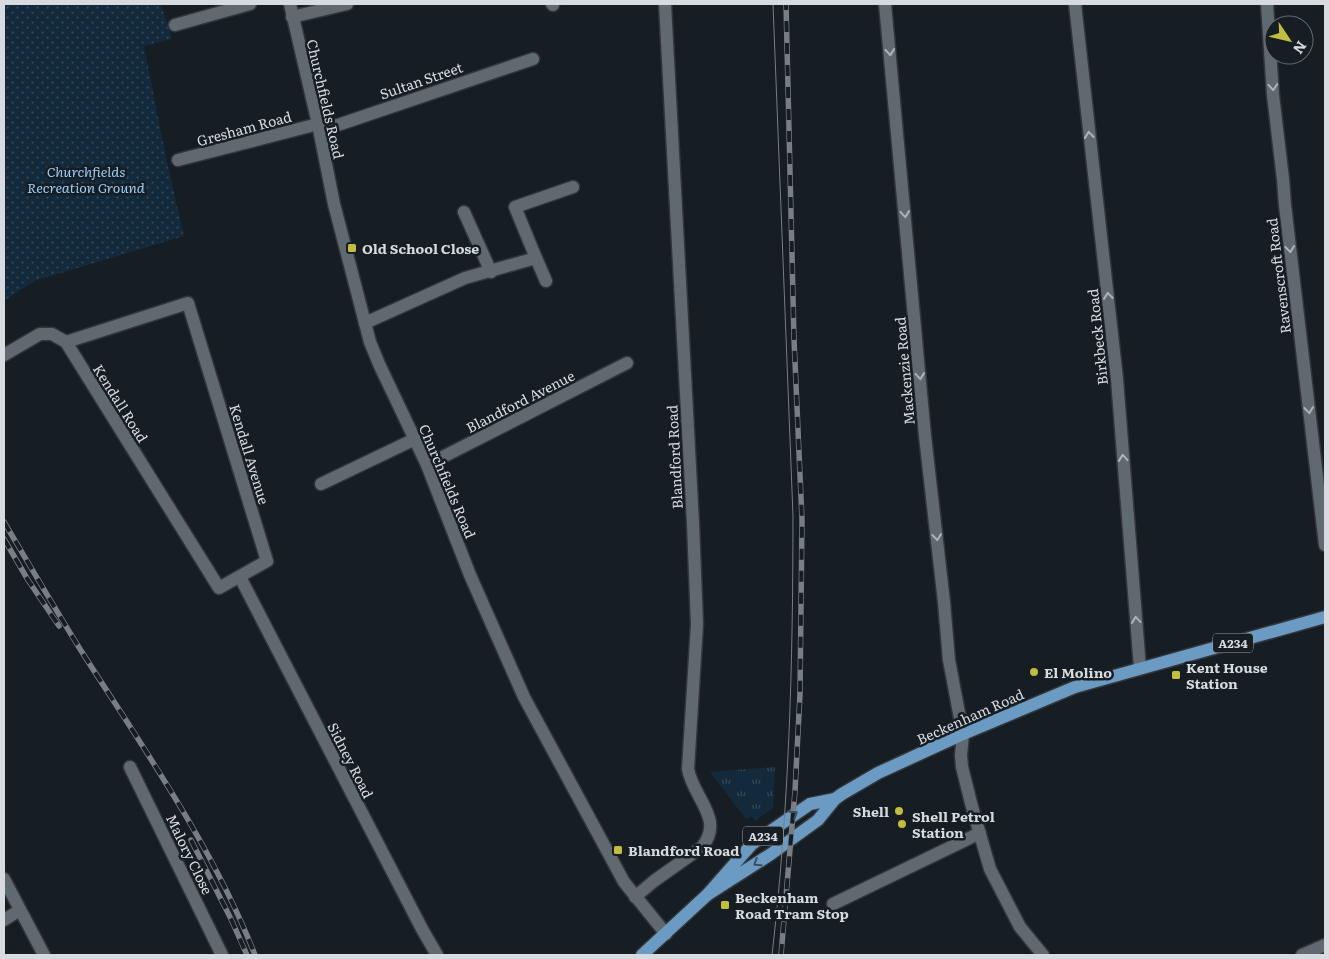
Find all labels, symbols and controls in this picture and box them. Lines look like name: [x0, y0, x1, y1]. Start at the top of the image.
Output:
north arrow: [1264, 15, 1314, 65]
street label: Churchfields Road: [302, 37, 350, 161]
text: N: [1289, 37, 1312, 59]
one-way arrow: [884, 49, 895, 57]
street label: Sultan Street: [377, 56, 466, 104]
one-way arrow: [1267, 84, 1278, 92]
street label: Gresham Road: [194, 106, 294, 150]
one-way arrow: [1084, 130, 1095, 138]
park label: Churchfields Recreation Ground: [27, 161, 145, 197]
one-way arrow: [899, 210, 910, 218]
street label: Ravenscroft Road: [1261, 217, 1295, 335]
place label: Old School Close: [362, 238, 479, 258]
marker: Old School Close: [346, 242, 358, 254]
one-way arrow: [1284, 245, 1295, 253]
street label: Birkbeck Road: [1082, 287, 1112, 386]
one-way arrow: [1103, 292, 1114, 300]
street label: Mackenzie Road: [889, 316, 919, 426]
street label: Kendall Road: [89, 360, 153, 446]
street label: Blandford Avenue: [462, 365, 578, 437]
one-way arrow: [914, 372, 925, 380]
street label: Kendall Avenue: [225, 401, 275, 507]
street label: Blandford Road: [661, 404, 687, 510]
one-way arrow: [1303, 407, 1314, 415]
street label: Churchfields Road: [415, 421, 481, 542]
one-way arrow: [1118, 454, 1129, 462]
one-way arrow: [931, 534, 942, 542]
one-way arrow: [1131, 616, 1142, 624]
road number: A234: [1213, 634, 1253, 652]
place label: Kent House Station: [1186, 657, 1268, 693]
place label: El Molino: [1044, 662, 1112, 682]
marker: El Molino: [1028, 666, 1040, 678]
marker: Kent House Station: [1170, 669, 1182, 681]
street label: Beckenham Road: [913, 683, 1027, 749]
street label: Sidney Road: [323, 719, 379, 802]
place label: Shell: [853, 801, 889, 821]
marker: Shell: [893, 805, 905, 817]
place label: Shell Petrol Station: [912, 806, 995, 842]
street label: Malory Close: [162, 810, 218, 898]
one-way arrow: [788, 811, 797, 821]
marker: Shell Petrol Station: [896, 818, 908, 830]
road number: A234: [743, 826, 783, 846]
place label: Blandford Road: [628, 840, 739, 860]
marker: Blandford Road: [612, 844, 624, 856]
one-way arrow: [753, 857, 763, 866]
place label: Beckenham Road Tram Stop: [735, 887, 849, 923]
marker: Beckenham Road Tram Stop: [719, 899, 731, 911]

